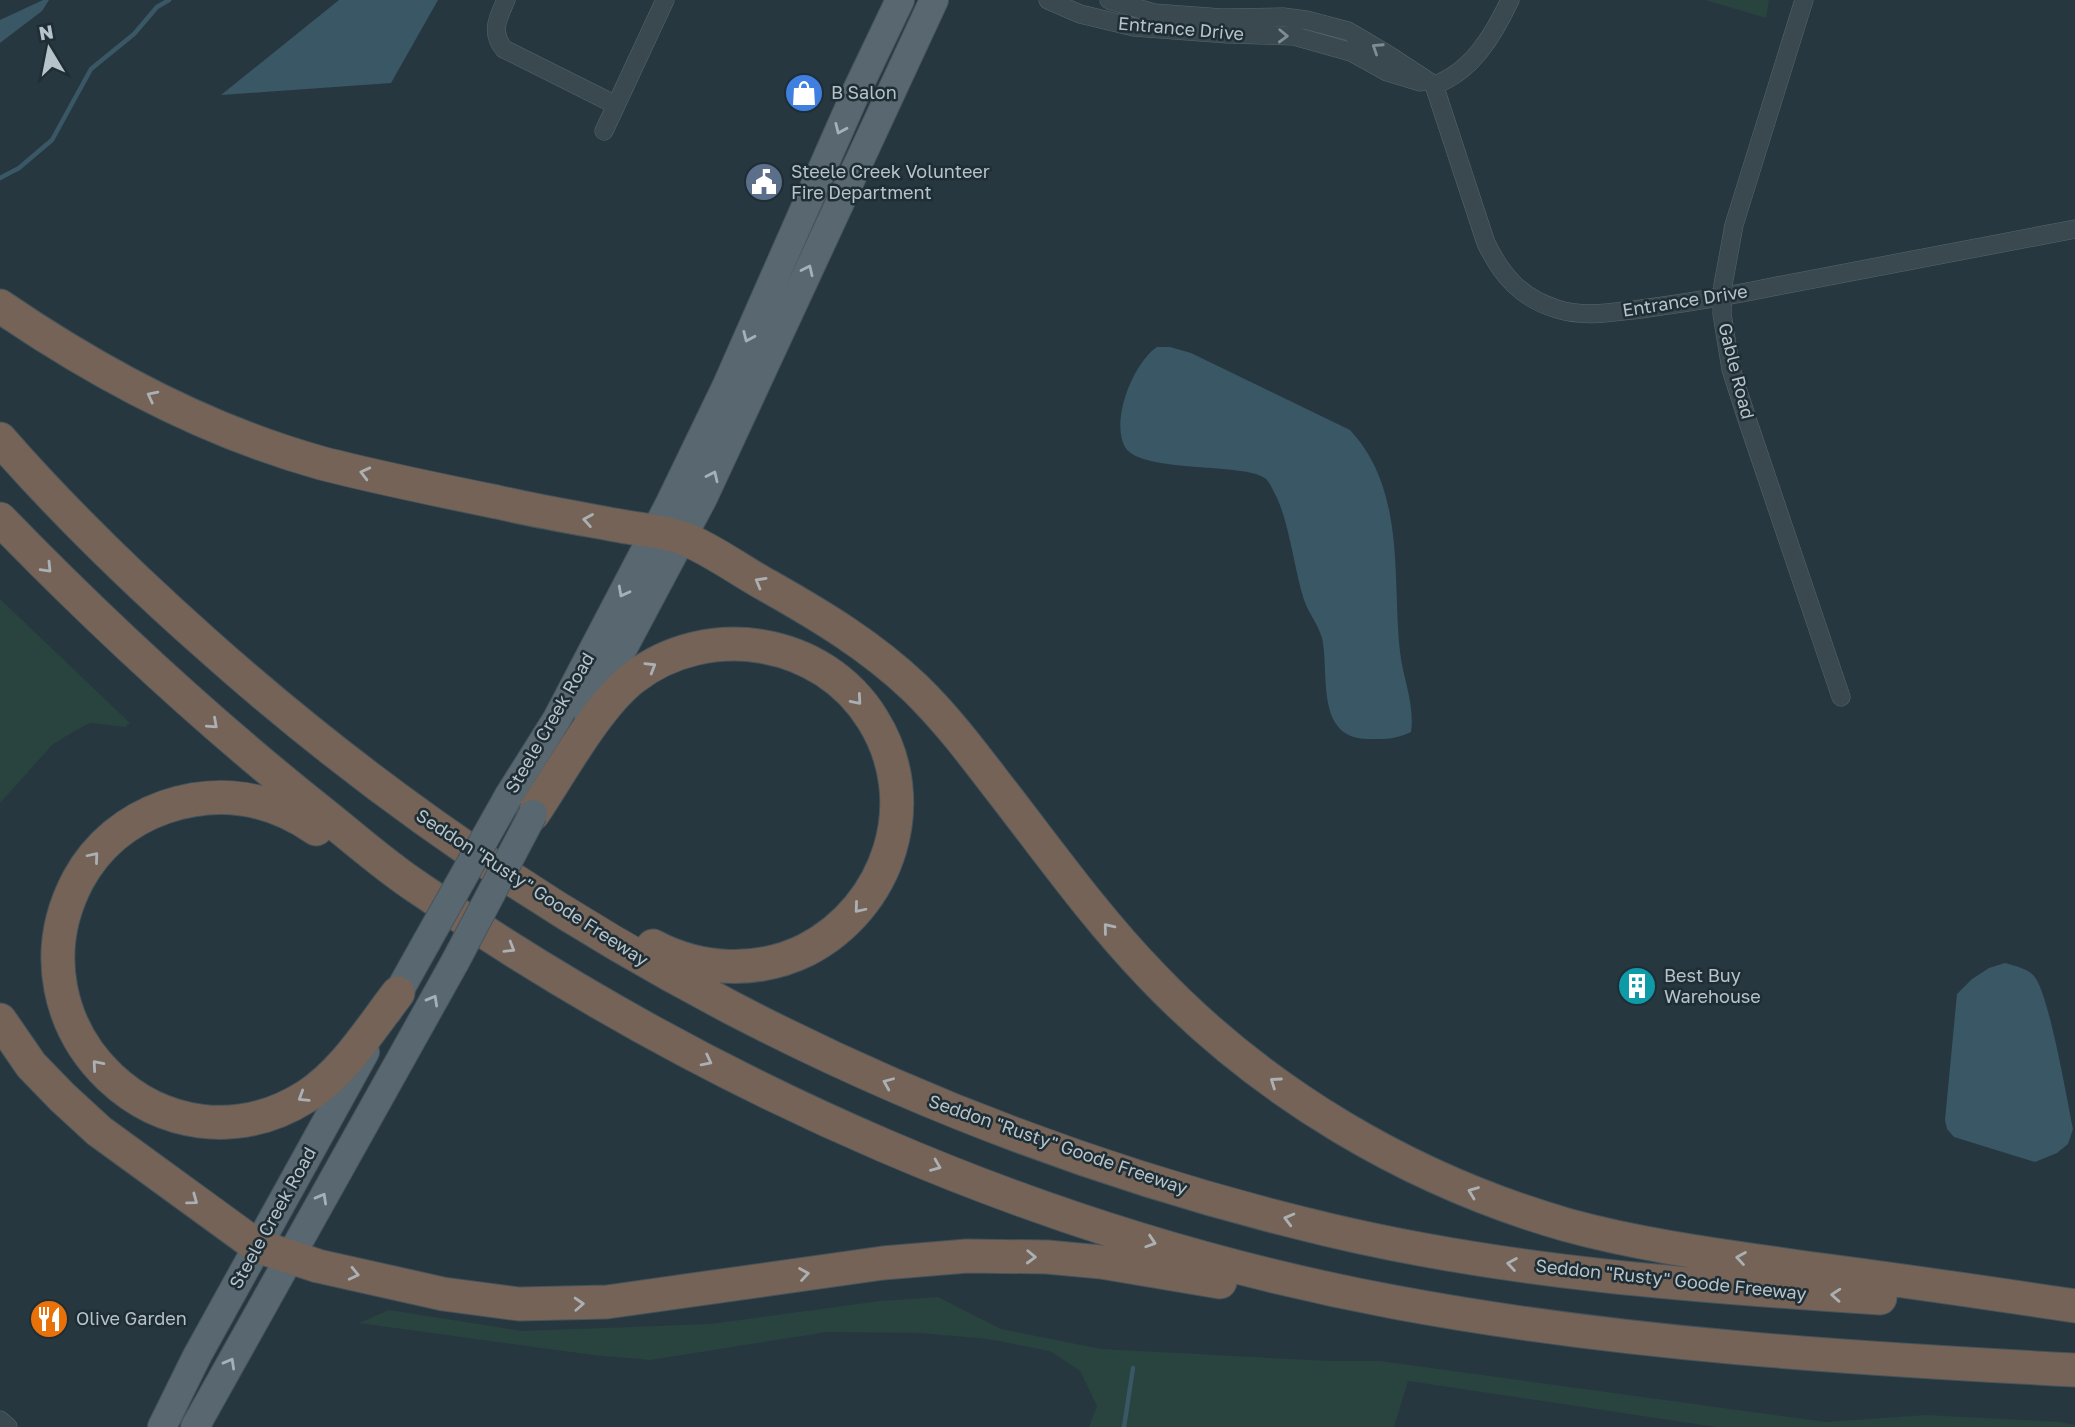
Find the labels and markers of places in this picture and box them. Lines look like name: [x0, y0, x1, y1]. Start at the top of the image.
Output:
shop icon: B Salon: [783, 72, 825, 114]
place label: B Salon: [831, 81, 897, 103]
place label: Steele Creek Volunteer Fire Department: [791, 160, 990, 203]
public building icon: Steele Creek Volunteer Fire Department: [743, 161, 785, 203]
place label: Best Buy Warehouse: [1664, 964, 1761, 1007]
building icon: Best Buy Warehouse: [1616, 965, 1658, 1007]
restaurant icon: Olive Garden: [28, 1298, 70, 1340]
place label: Olive Garden: [76, 1307, 187, 1329]

